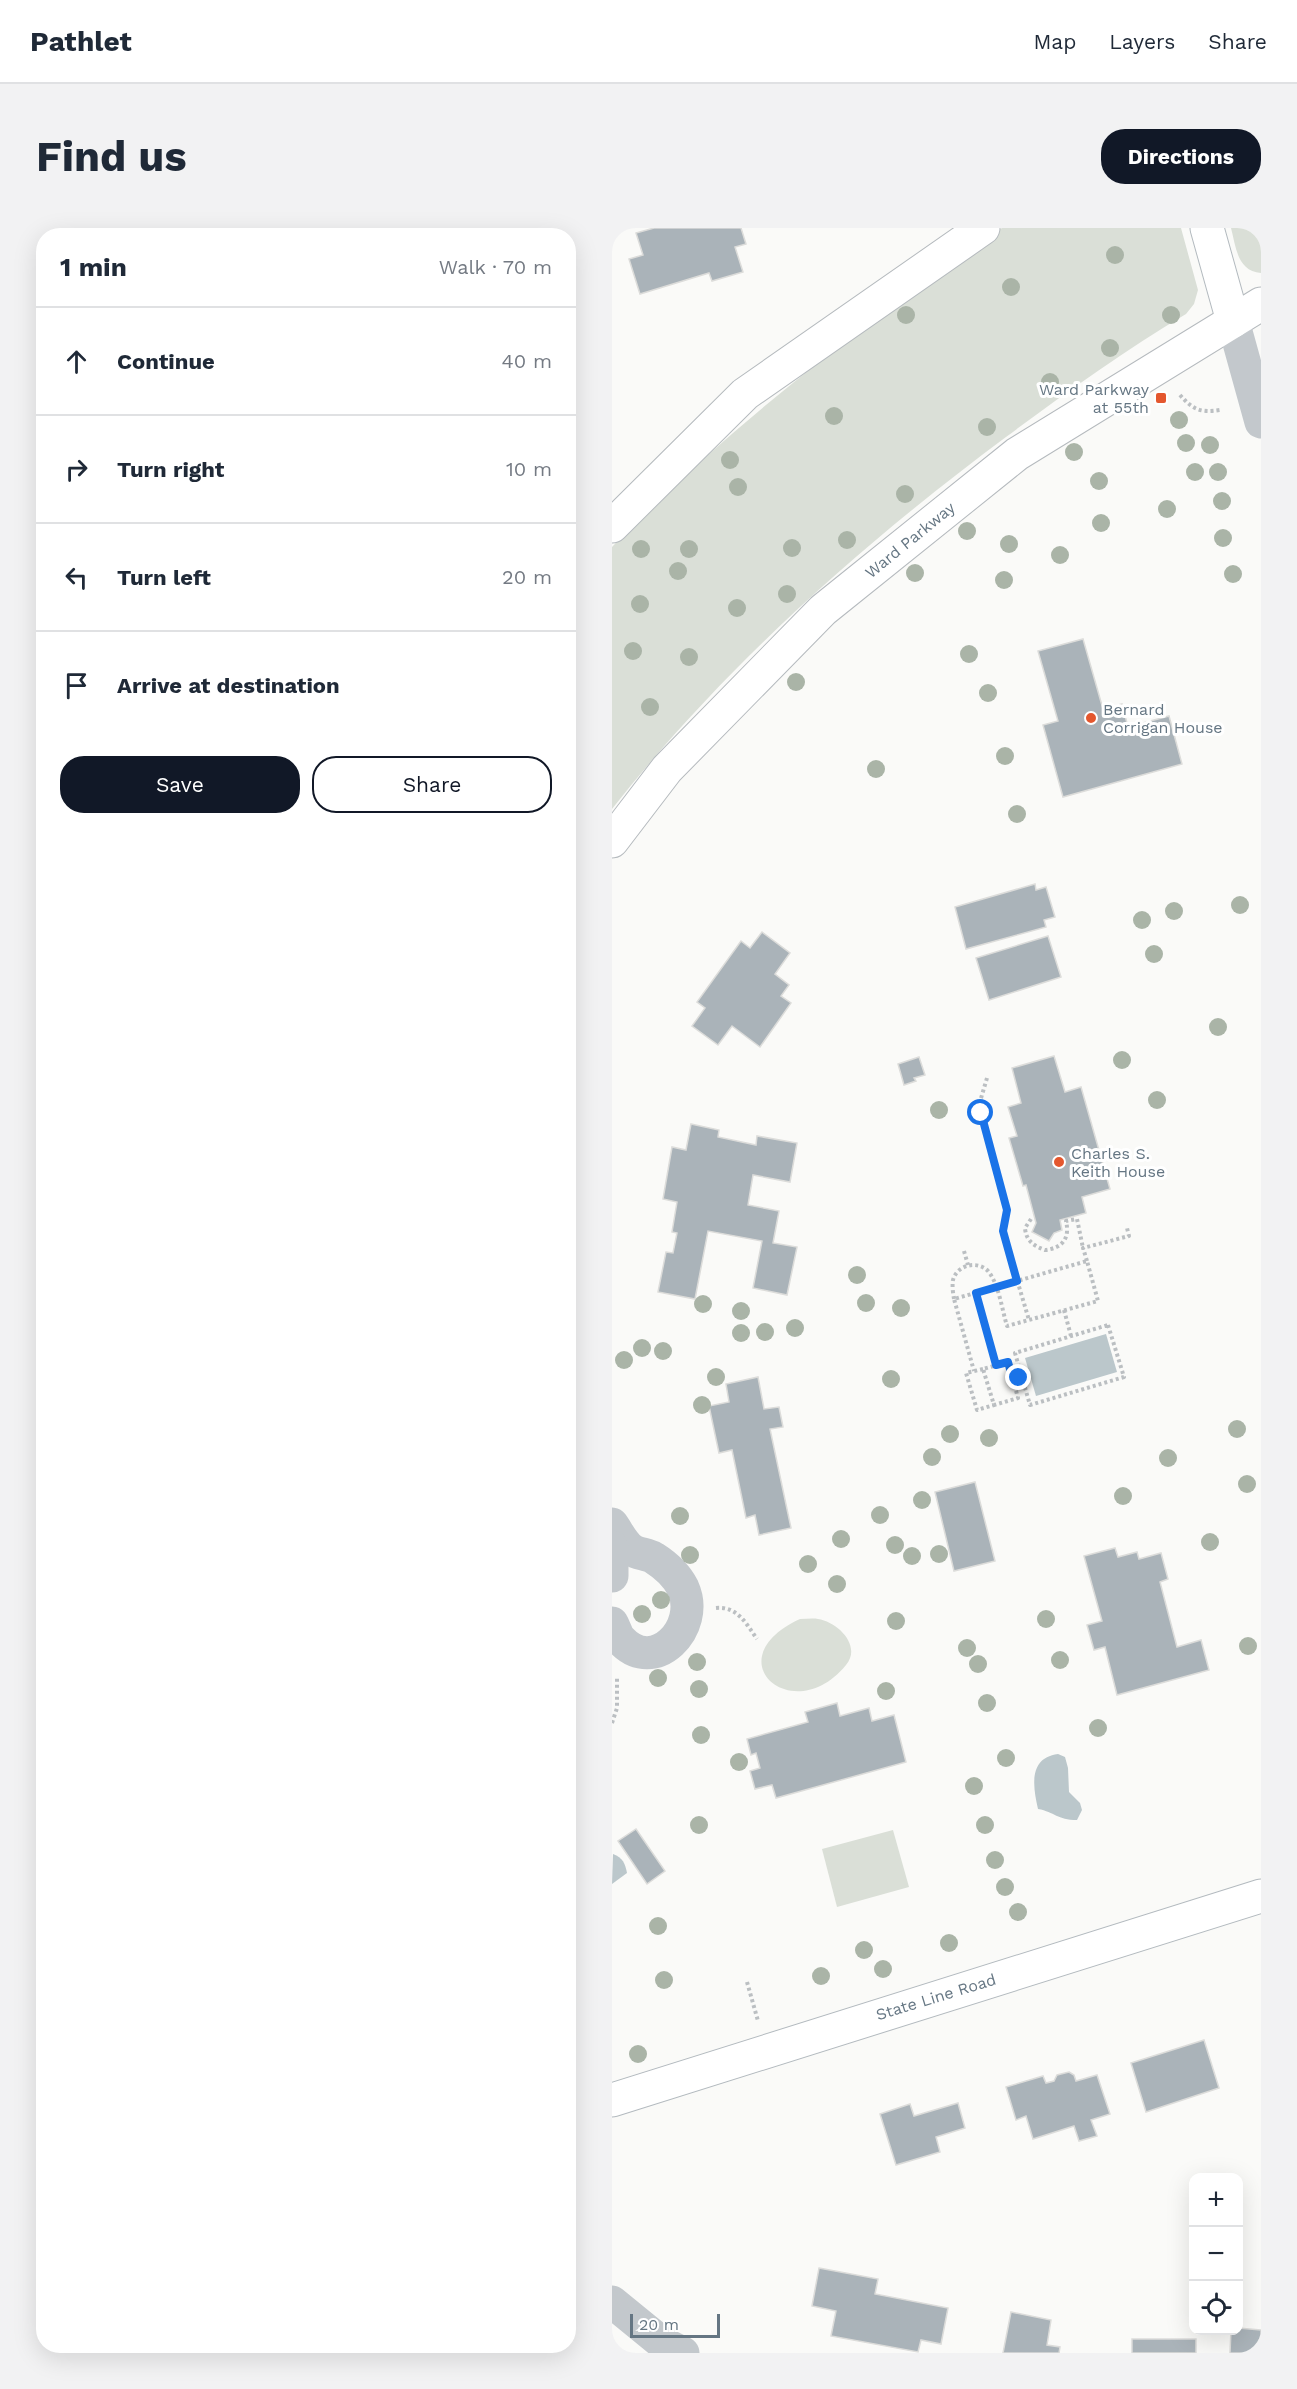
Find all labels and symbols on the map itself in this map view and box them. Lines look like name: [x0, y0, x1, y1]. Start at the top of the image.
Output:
place label: Ward Parkway at 55th: [1039, 380, 1150, 417]
marker: Ward Parkway at 55th: [1154, 391, 1168, 405]
street label: Ward Parkway: [861, 498, 959, 582]
place label: Bernard Corrigan House: [1103, 700, 1223, 737]
marker: Bernard Corrigan House: [1084, 711, 1098, 725]
route start: [967, 1099, 993, 1125]
place label: Charles S. Keith House: [1071, 1144, 1165, 1181]
marker: Charles S. Keith House: [1052, 1155, 1066, 1169]
route end: [1005, 1364, 1031, 1390]
street label: State Line Road: [874, 1970, 998, 2024]
scale bar: [630, 2311, 720, 2338]

